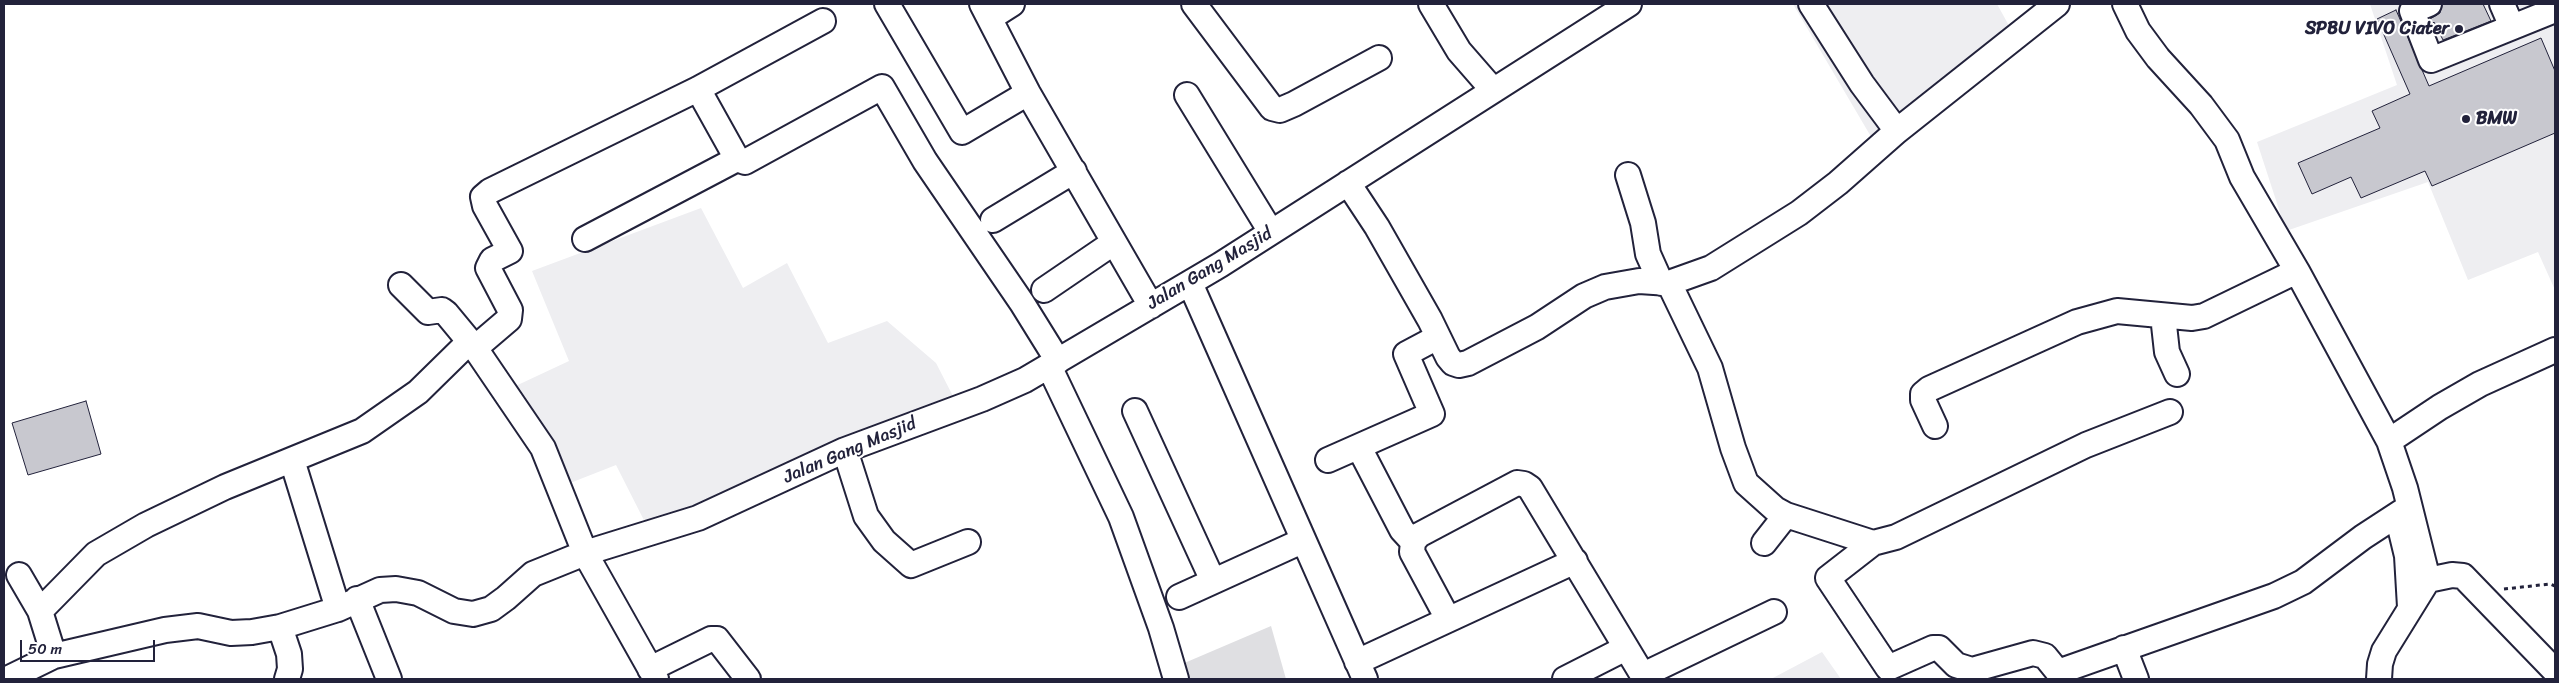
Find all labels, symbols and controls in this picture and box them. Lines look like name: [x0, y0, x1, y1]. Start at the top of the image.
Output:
place label: SPBU VIVO Ciater: [2305, 18, 2449, 40]
marker: SPBU VIVO Ciater: [2453, 23, 2465, 35]
place label: BMW: [2476, 108, 2517, 130]
marker: BMW: [2460, 113, 2472, 125]
street label: Jalan Gang Masjid: [1144, 223, 1276, 315]
street label: Jalan Gang Masjid: [780, 413, 920, 489]
scale bar: [22, 630, 158, 662]
text: 50 m: [28, 636, 62, 662]

